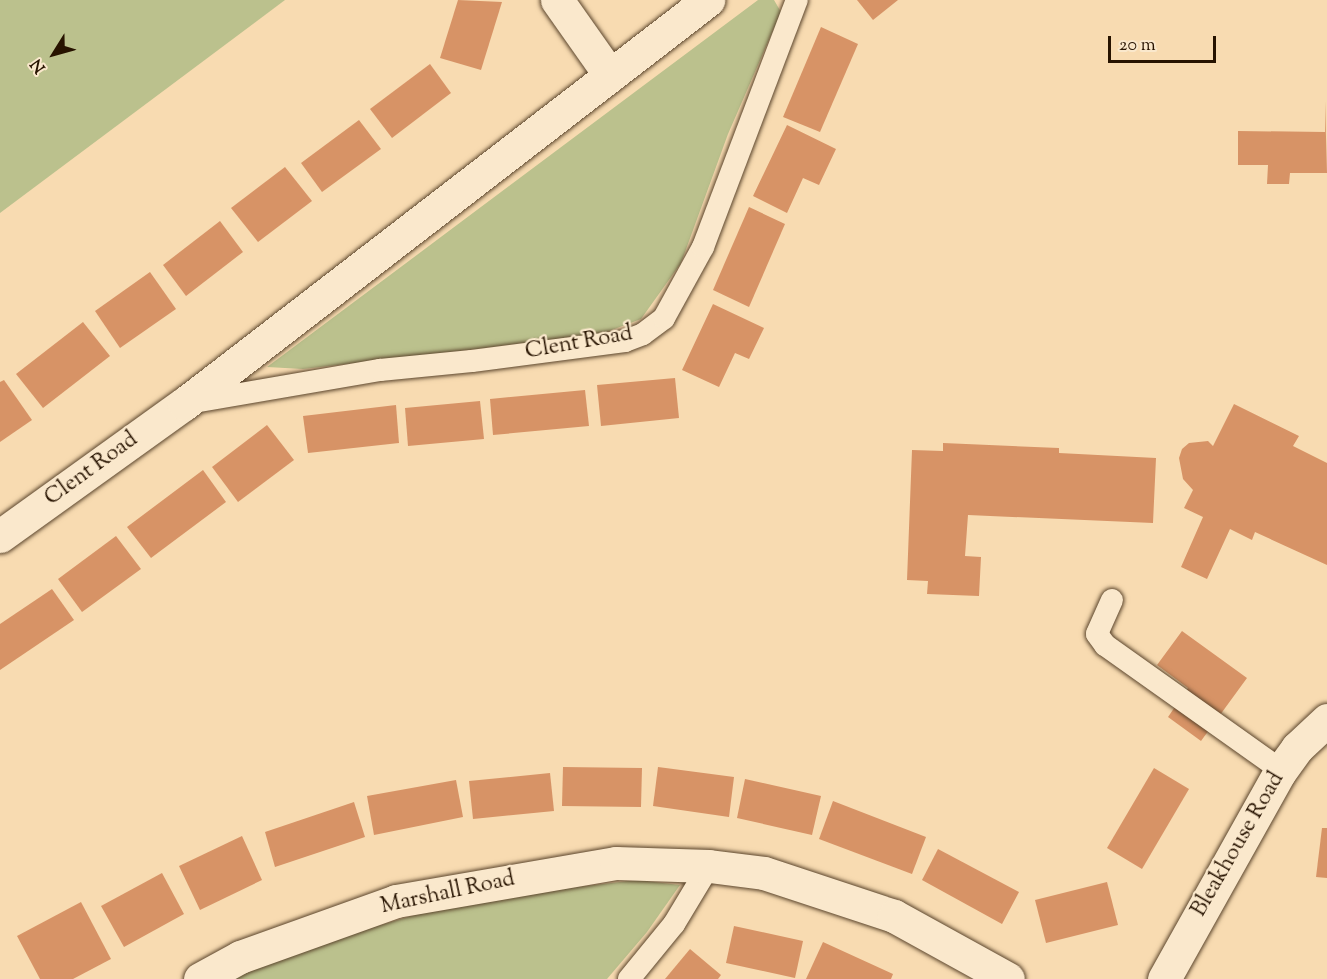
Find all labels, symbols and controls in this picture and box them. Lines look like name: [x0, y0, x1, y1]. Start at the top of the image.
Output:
north arrow: [24, 24, 84, 84]
scale bar: [1111, 24, 1219, 62]
text: 20 m: [1119, 33, 1156, 59]
text: N: [26, 53, 52, 77]
street label: Clent Road: [523, 322, 635, 366]
street label: Clent Road: [40, 427, 144, 513]
street label: Bleakhouse Road: [1187, 768, 1291, 922]
street label: Marshall Road: [379, 867, 517, 921]

